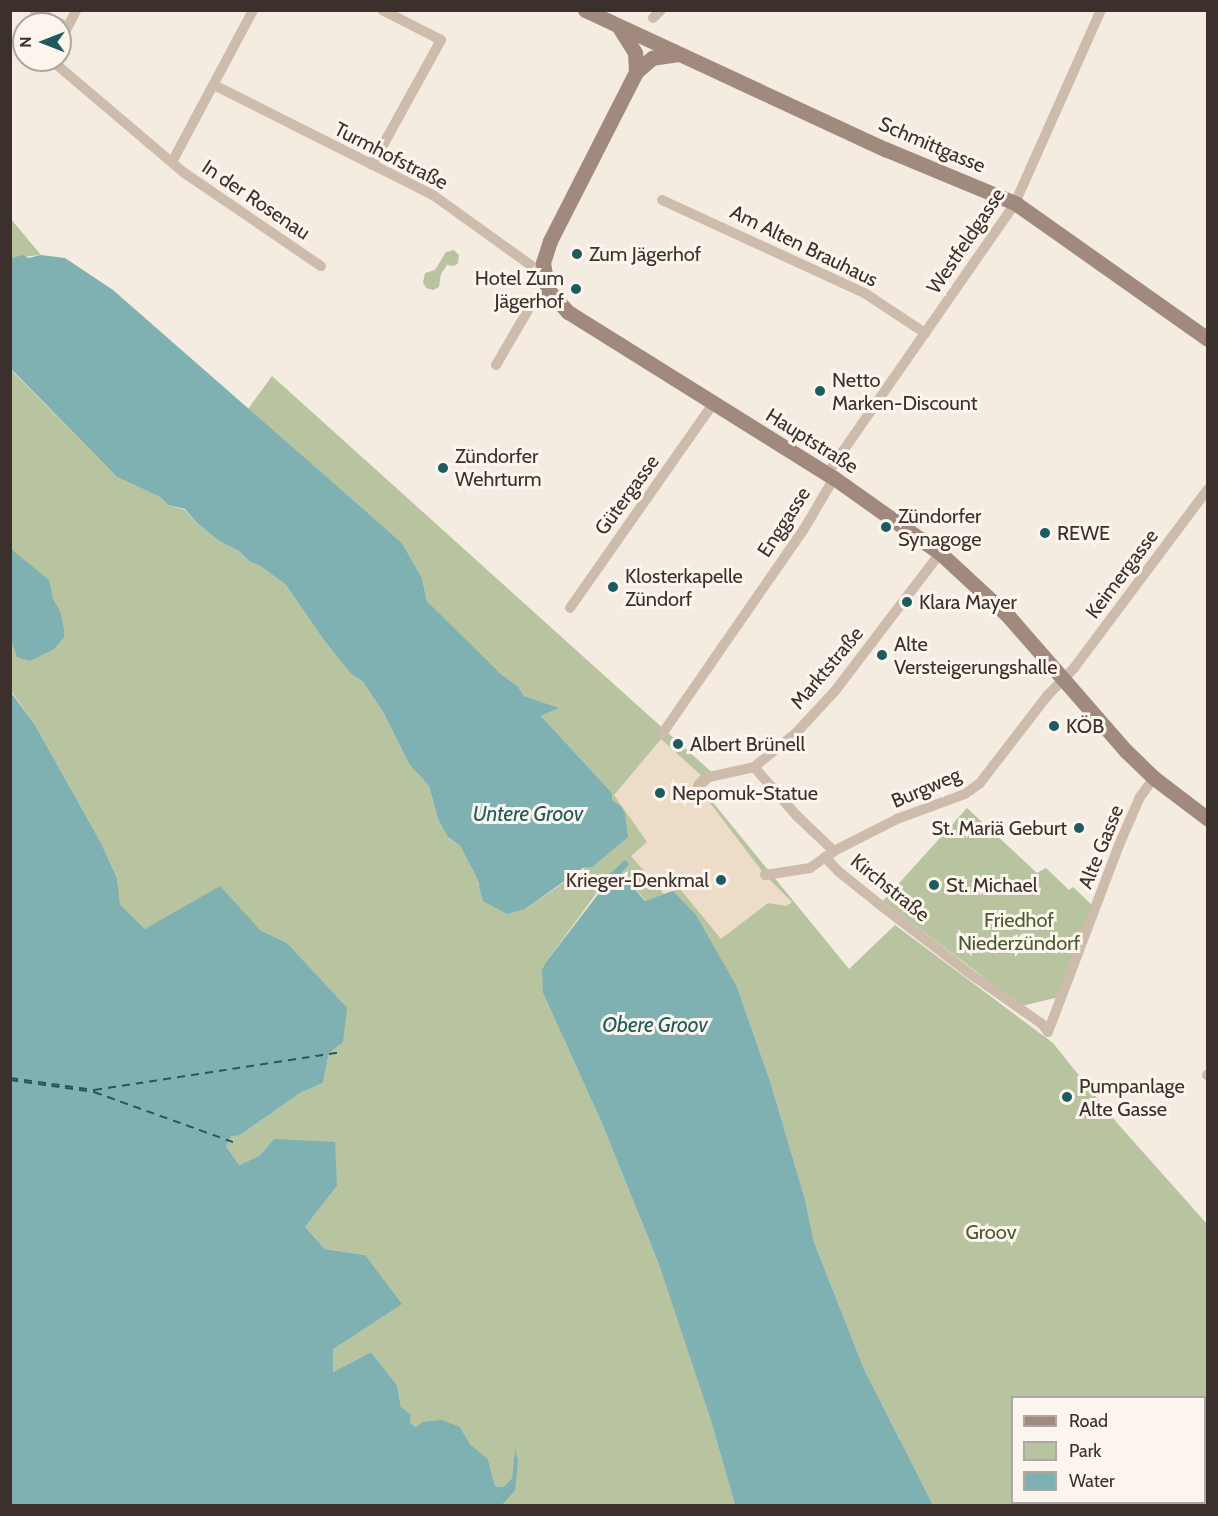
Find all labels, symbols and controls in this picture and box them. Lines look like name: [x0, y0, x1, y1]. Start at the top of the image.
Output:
north arrow: [12, 12, 72, 72]
text: N: [16, 36, 35, 48]
street label: Schmittgasse: [875, 112, 989, 178]
street label: Turmhofstraße: [330, 117, 452, 195]
street label: In der Rosenau: [197, 155, 315, 245]
street label: Westfeldgasse: [922, 184, 1010, 298]
street label: Am Alten Brauhaus: [726, 200, 882, 292]
place label: Zum Jägerhof: [589, 242, 701, 266]
marker: Zum Jägerhof: [570, 247, 584, 261]
place label: Hotel Zum Jägerhof: [475, 266, 564, 313]
marker: Hotel Zum Jägerhof: [569, 282, 583, 296]
place label: Netto Marken-Discount: [832, 368, 978, 415]
marker: Netto Marken-Discount: [813, 384, 827, 398]
street label: Hauptstraße: [761, 403, 863, 479]
place label: Zündorfer Wehrturm: [455, 444, 542, 491]
street label: Gütergasse: [590, 450, 664, 540]
marker: Zündorfer Wehrturm: [436, 461, 450, 475]
street label: Enggasse: [753, 483, 815, 561]
place label: Zündorfer Synagoge: [898, 504, 981, 551]
marker: Zündorfer Synagoge: [879, 520, 893, 534]
place label: REWE: [1057, 521, 1110, 545]
street label: Keimergasse: [1081, 525, 1163, 623]
marker: REWE: [1038, 526, 1052, 540]
place label: Klosterkapelle Zündorf: [625, 564, 743, 611]
marker: Klosterkapelle Zündorf: [606, 580, 620, 594]
place label: Klara Mayer: [919, 590, 1017, 614]
marker: Klara Mayer: [900, 595, 914, 609]
street label: Marktstraße: [786, 622, 868, 714]
place label: Alte Versteigerungshalle: [894, 632, 1057, 679]
marker: Alte Versteigerungshalle: [875, 648, 889, 662]
place label: KÖB: [1066, 714, 1104, 738]
marker: KÖB: [1047, 719, 1061, 733]
place label: Albert Brünell: [690, 732, 805, 756]
marker: Albert Brünell: [671, 737, 685, 751]
street label: Burgweg: [888, 763, 964, 813]
place label: Nepomuk-Statue: [672, 781, 818, 805]
marker: Nepomuk-Statue: [653, 786, 667, 800]
water label: Untere Groov: [473, 801, 583, 827]
street label: Alte Gasse: [1073, 802, 1129, 892]
place label: St. Mariä Geburt: [932, 816, 1067, 840]
marker: St. Mariä Geburt: [1072, 821, 1086, 835]
street label: Kirchstraße: [846, 849, 934, 927]
place label: Krieger-Denkmal: [566, 868, 709, 892]
marker: Krieger-Denkmal: [714, 873, 728, 887]
place label: St. Michael: [946, 873, 1038, 897]
marker: St. Michael: [927, 878, 941, 892]
park label: Friedhof Niederzündorf: [958, 908, 1080, 955]
water label: Obere Groov: [602, 1012, 708, 1038]
place label: Pumpanlage Alte Gasse: [1079, 1074, 1185, 1121]
marker: Pumpanlage Alte Gasse: [1060, 1090, 1074, 1104]
park label: Groov: [965, 1220, 1017, 1244]
legend: [1011, 1396, 1206, 1504]
text: Road: [1069, 1410, 1108, 1432]
text: Park: [1069, 1440, 1101, 1462]
text: Water: [1069, 1470, 1115, 1492]

